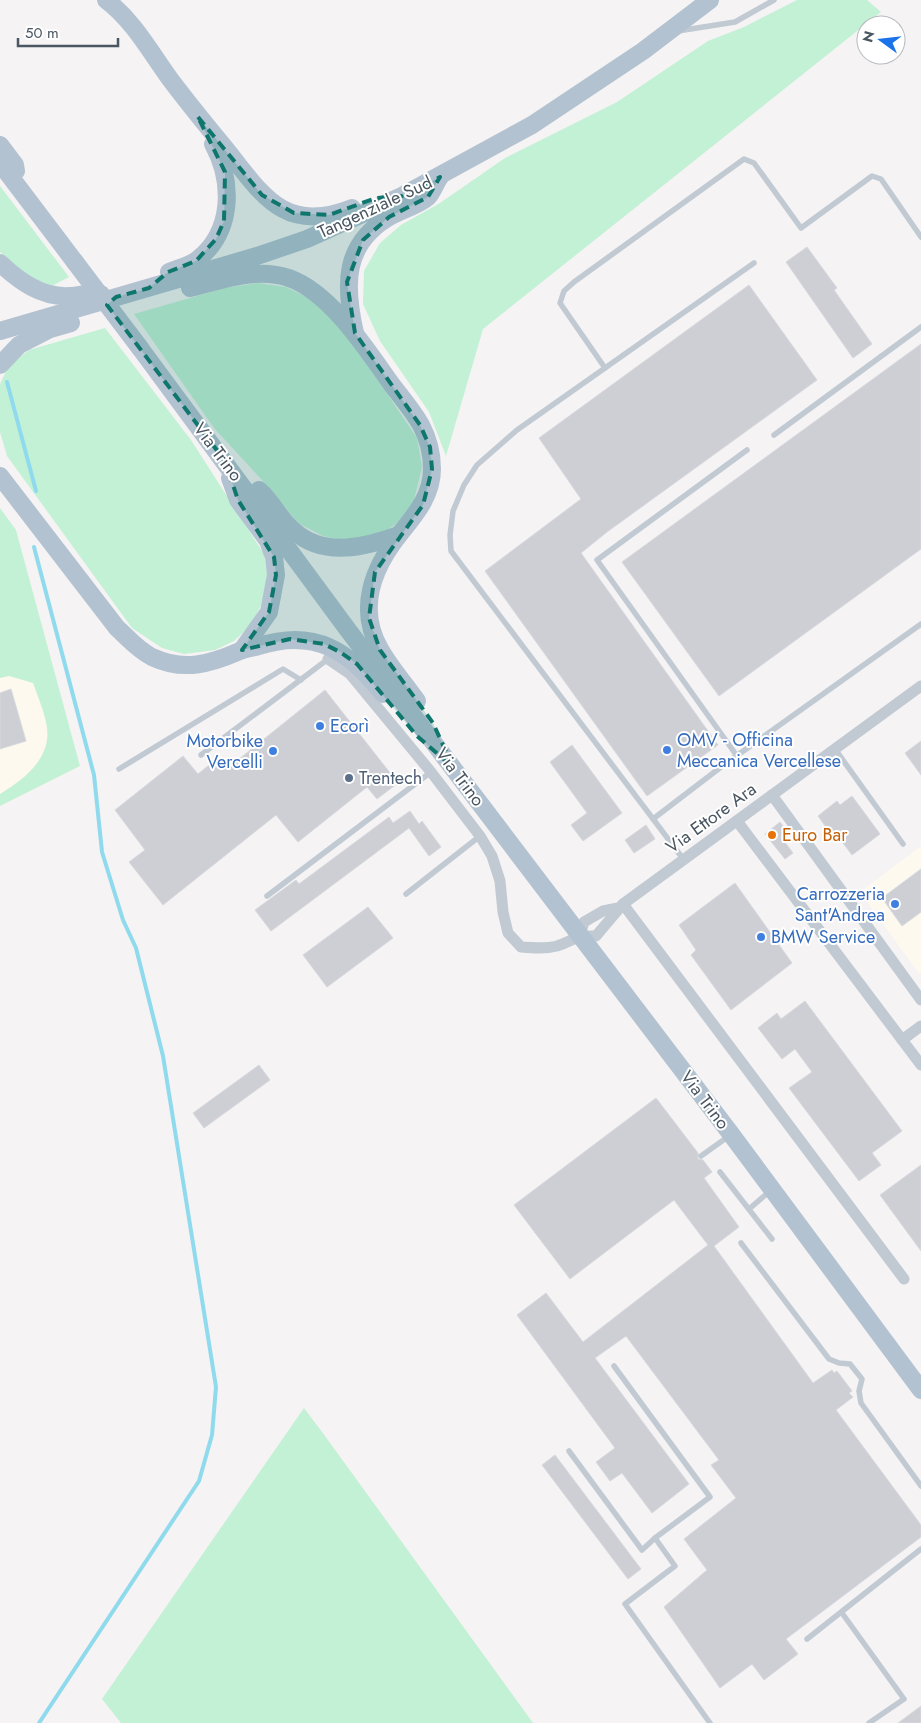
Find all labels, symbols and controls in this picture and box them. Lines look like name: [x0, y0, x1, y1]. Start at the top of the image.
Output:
scale bar: [18, 15, 118, 47]
north arrow: [856, 15, 906, 65]
text: 50 m: [25, 22, 59, 44]
text: N: [857, 29, 880, 45]
street label: Tangenziale Sud: [313, 169, 437, 245]
street label: Via Trino: [187, 417, 249, 487]
place label: Ecorì: [330, 713, 369, 739]
marker: Ecorì: [314, 720, 326, 732]
place label: OMV - Officina Meccanica Vercellese: [677, 727, 841, 774]
place label: Motorbike Vercelli: [186, 728, 263, 775]
street label: Via Trino: [429, 742, 491, 812]
marker: OMV - Officina Meccanica Vercellese: [661, 744, 673, 756]
marker: Motorbike Vercelli: [267, 745, 279, 757]
place label: Trentech: [359, 765, 422, 791]
marker: Trentech: [343, 772, 355, 784]
street label: Via Ettore Ara: [660, 776, 762, 860]
place label: Euro Bar: [782, 822, 848, 848]
marker: Euro Bar: [766, 829, 778, 841]
place label: Carrozzeria Sant'Andrea: [795, 881, 885, 928]
marker: Carrozzeria Sant'Andrea: [889, 898, 901, 910]
place label: BMW Service: [771, 924, 875, 950]
marker: BMW Service: [755, 931, 767, 943]
street label: Via Trino: [674, 1065, 736, 1135]

